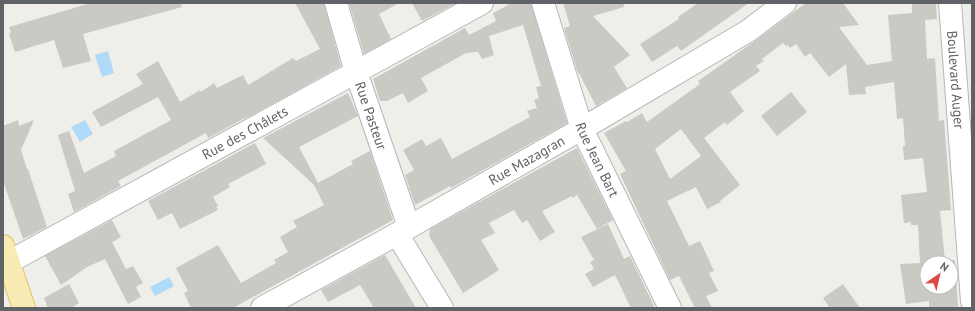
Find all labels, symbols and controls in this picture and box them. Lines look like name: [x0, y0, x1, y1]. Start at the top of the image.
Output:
street label: Boulevard Auger: [943, 30, 968, 130]
street label: Rue Pasteur: [351, 79, 391, 152]
street label: Rue des Châlets: [199, 102, 291, 164]
street label: Rue Jean Bart: [571, 120, 623, 200]
street label: Rue Mazagran: [485, 131, 568, 189]
north arrow: [919, 255, 959, 295]
text: N: [938, 259, 952, 275]

